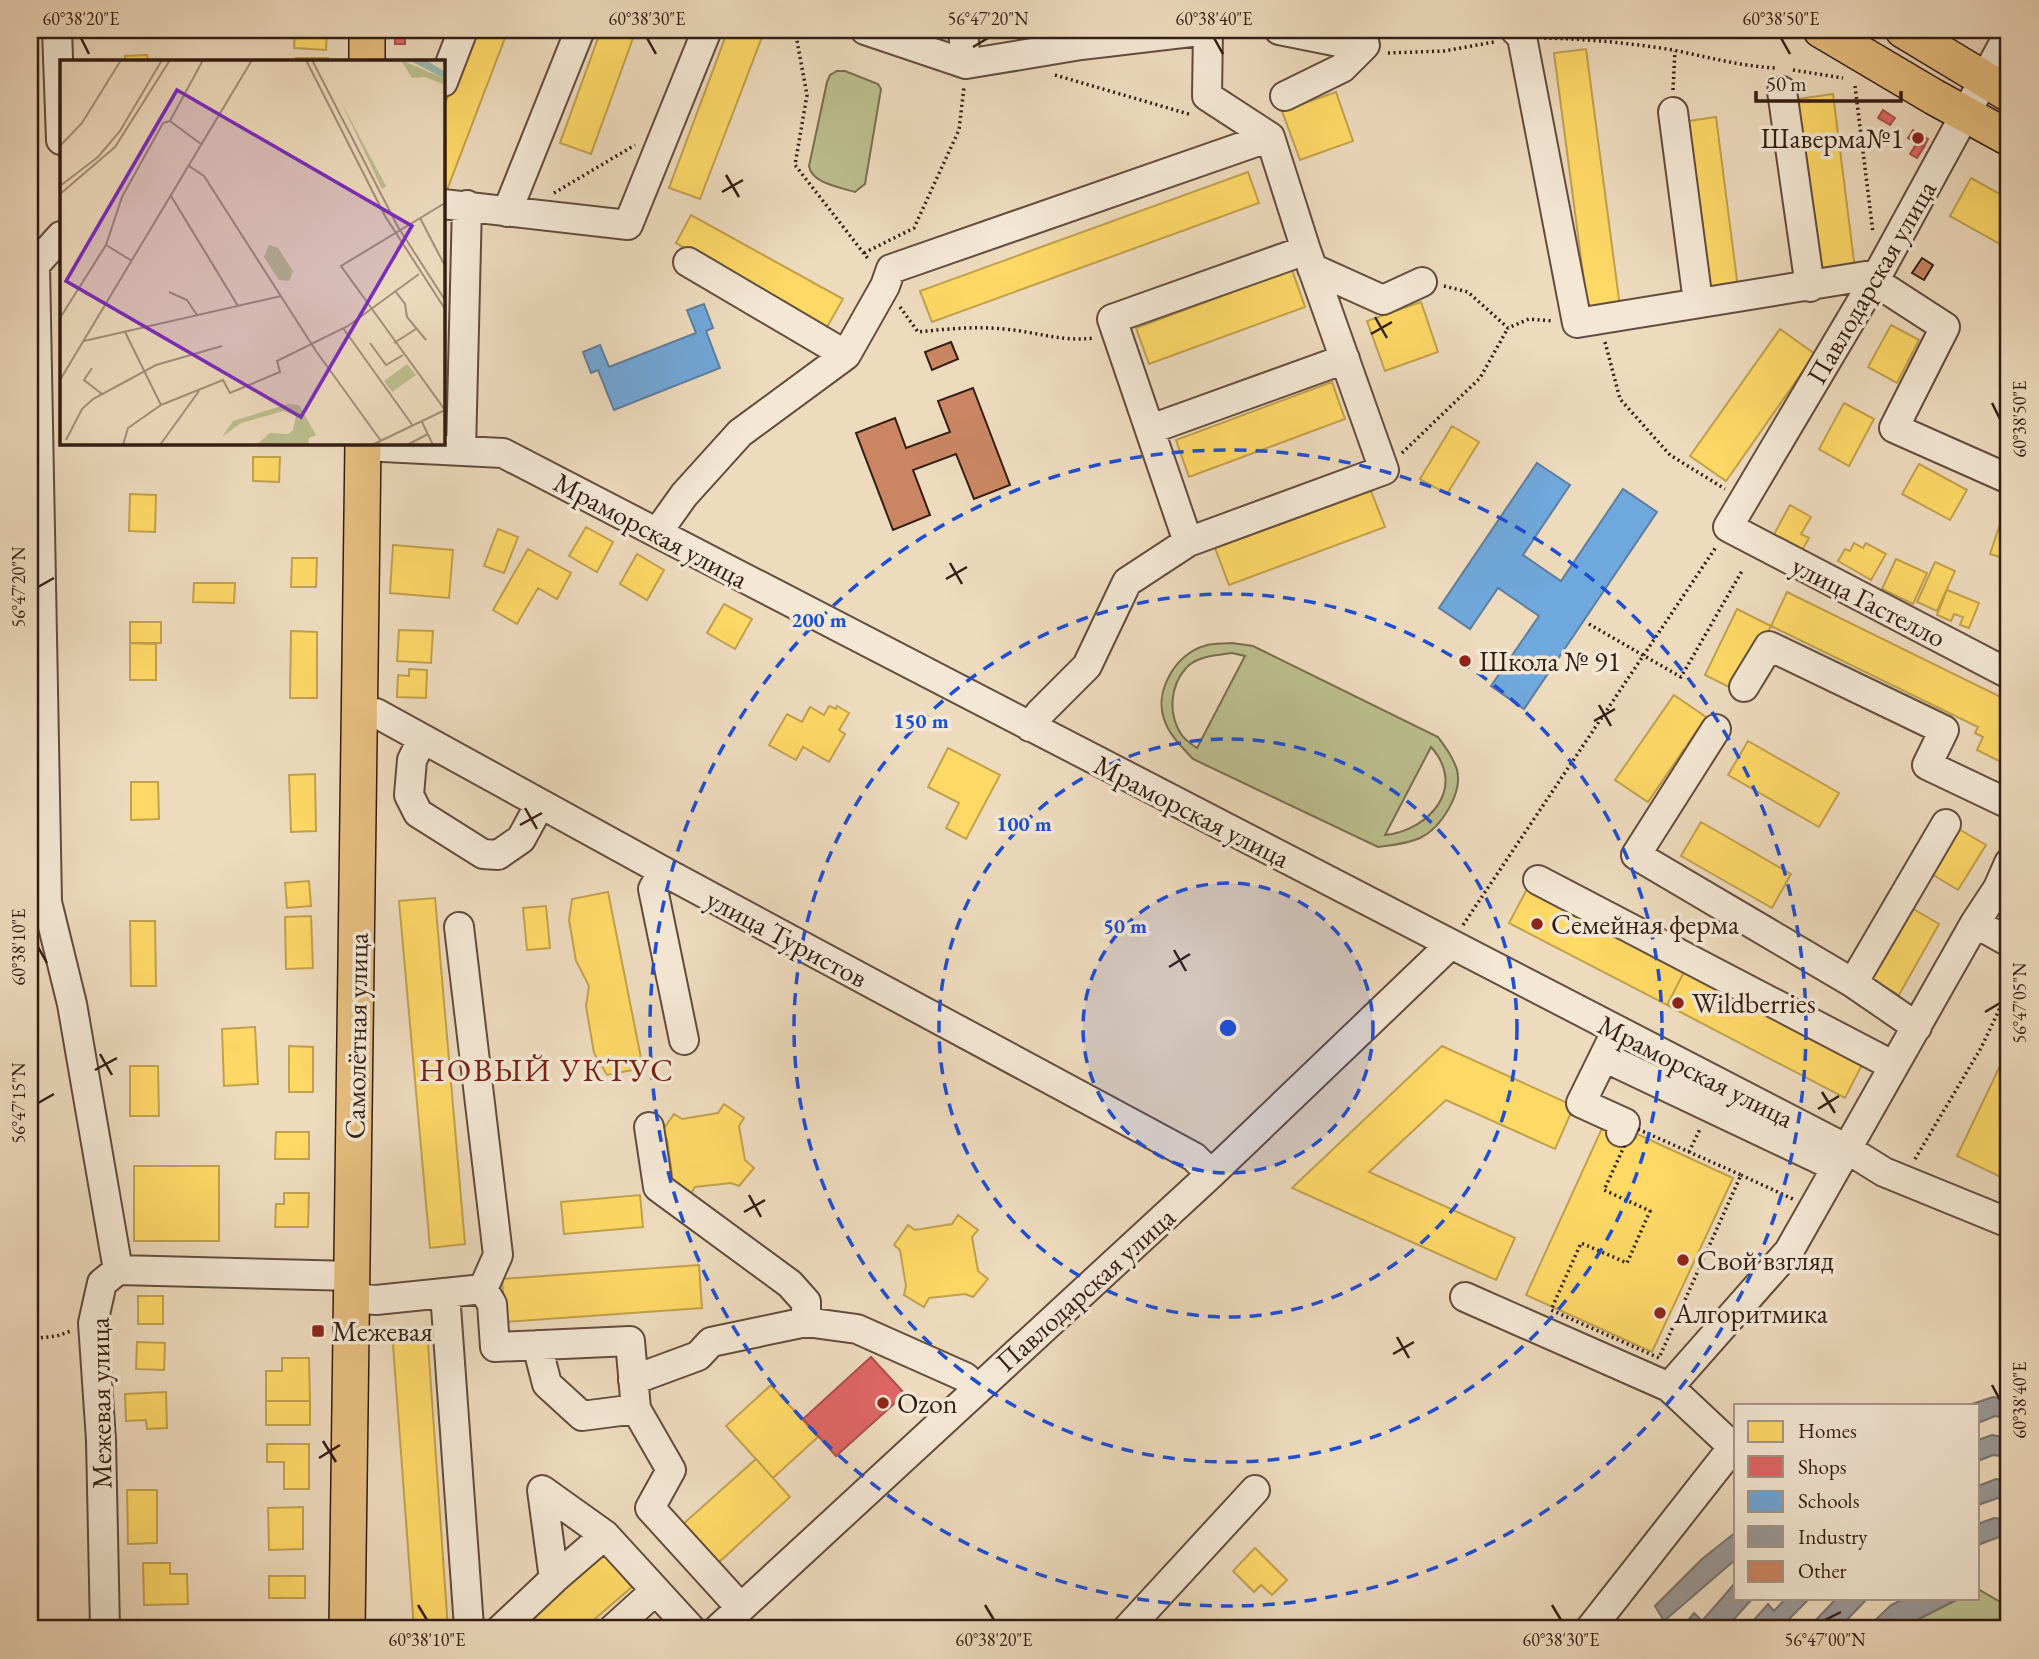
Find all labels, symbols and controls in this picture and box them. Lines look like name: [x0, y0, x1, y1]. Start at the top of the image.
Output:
text: 60°38'20"E: [43, 7, 119, 30]
text: 60°38'30"E: [609, 7, 685, 30]
text: 56°47'20"N: [948, 7, 1029, 30]
text: 60°38'40"E: [1176, 7, 1252, 30]
text: 60°38'50"E: [1743, 7, 1819, 30]
inset map: [60, 60, 444, 444]
scale bar: [1756, 60, 1901, 104]
text: 50 m: [1766, 70, 1807, 97]
place label: Шаверма№1: [1760, 120, 1904, 156]
marker: Шаверма№1: [1910, 130, 1926, 146]
street label: Павлодарская улица: [1798, 173, 1944, 390]
text: 60°38'50"E: [2008, 381, 2031, 457]
street label: Мраморская улица: [548, 464, 755, 597]
text: 56°47'20"N: [7, 546, 30, 627]
street label: улица Гастелло: [1786, 547, 1952, 655]
text: 200 m: [791, 606, 847, 633]
place label: Школа № 91: [1479, 643, 1621, 679]
marker: Школа № 91: [1457, 653, 1473, 669]
text: 150 m: [893, 707, 949, 734]
street label: Мраморская улица: [1088, 746, 1297, 876]
text: 100 m: [996, 810, 1052, 837]
street label: улица Туристов: [700, 881, 874, 996]
place label: Семейная ферма: [1551, 906, 1740, 942]
text: 60°38'10"E: [7, 909, 30, 985]
text: 50 m: [1103, 912, 1147, 939]
marker: Семейная ферма: [1529, 916, 1545, 932]
street label: Самолётная улица: [336, 931, 376, 1140]
text: 56°47'05"N: [2008, 962, 2031, 1043]
place label: Wildberries: [1692, 985, 1816, 1021]
marker: Wildberries: [1670, 995, 1686, 1011]
street label: Мраморская улица: [1592, 1006, 1801, 1136]
centre of rings: [1216, 1016, 1240, 1040]
district label: НОВЫЙ УКТУС: [419, 1049, 675, 1091]
text: 56°47'15"N: [7, 1062, 30, 1143]
street label: Павлодарская улица: [988, 1198, 1183, 1379]
place label: Свой взгляд: [1697, 1242, 1834, 1278]
marker: Свой взгляд: [1675, 1252, 1691, 1268]
place label: Алгоритмика: [1673, 1295, 1829, 1331]
marker: Алгоритмика: [1652, 1305, 1668, 1321]
place label: Межевая: [332, 1313, 433, 1349]
street label: Межевая улица: [80, 1316, 119, 1489]
marker: Межевая: [310, 1323, 326, 1339]
text: 60°38'40"E: [2008, 1362, 2031, 1438]
place label: Ozon: [897, 1385, 958, 1421]
marker: Ozon: [875, 1395, 891, 1411]
legend: [1734, 1404, 1980, 1600]
text: Homes: [1798, 1417, 1857, 1444]
text: Shops: [1798, 1453, 1847, 1480]
text: Schools: [1798, 1487, 1860, 1514]
text: Industry: [1798, 1523, 1868, 1550]
text: Other: [1798, 1557, 1847, 1584]
text: 60°38'10"E: [389, 1628, 465, 1651]
text: 60°38'20"E: [956, 1628, 1032, 1651]
text: 60°38'30"E: [1523, 1628, 1599, 1651]
text: 56°47'00"N: [1785, 1628, 1866, 1651]

